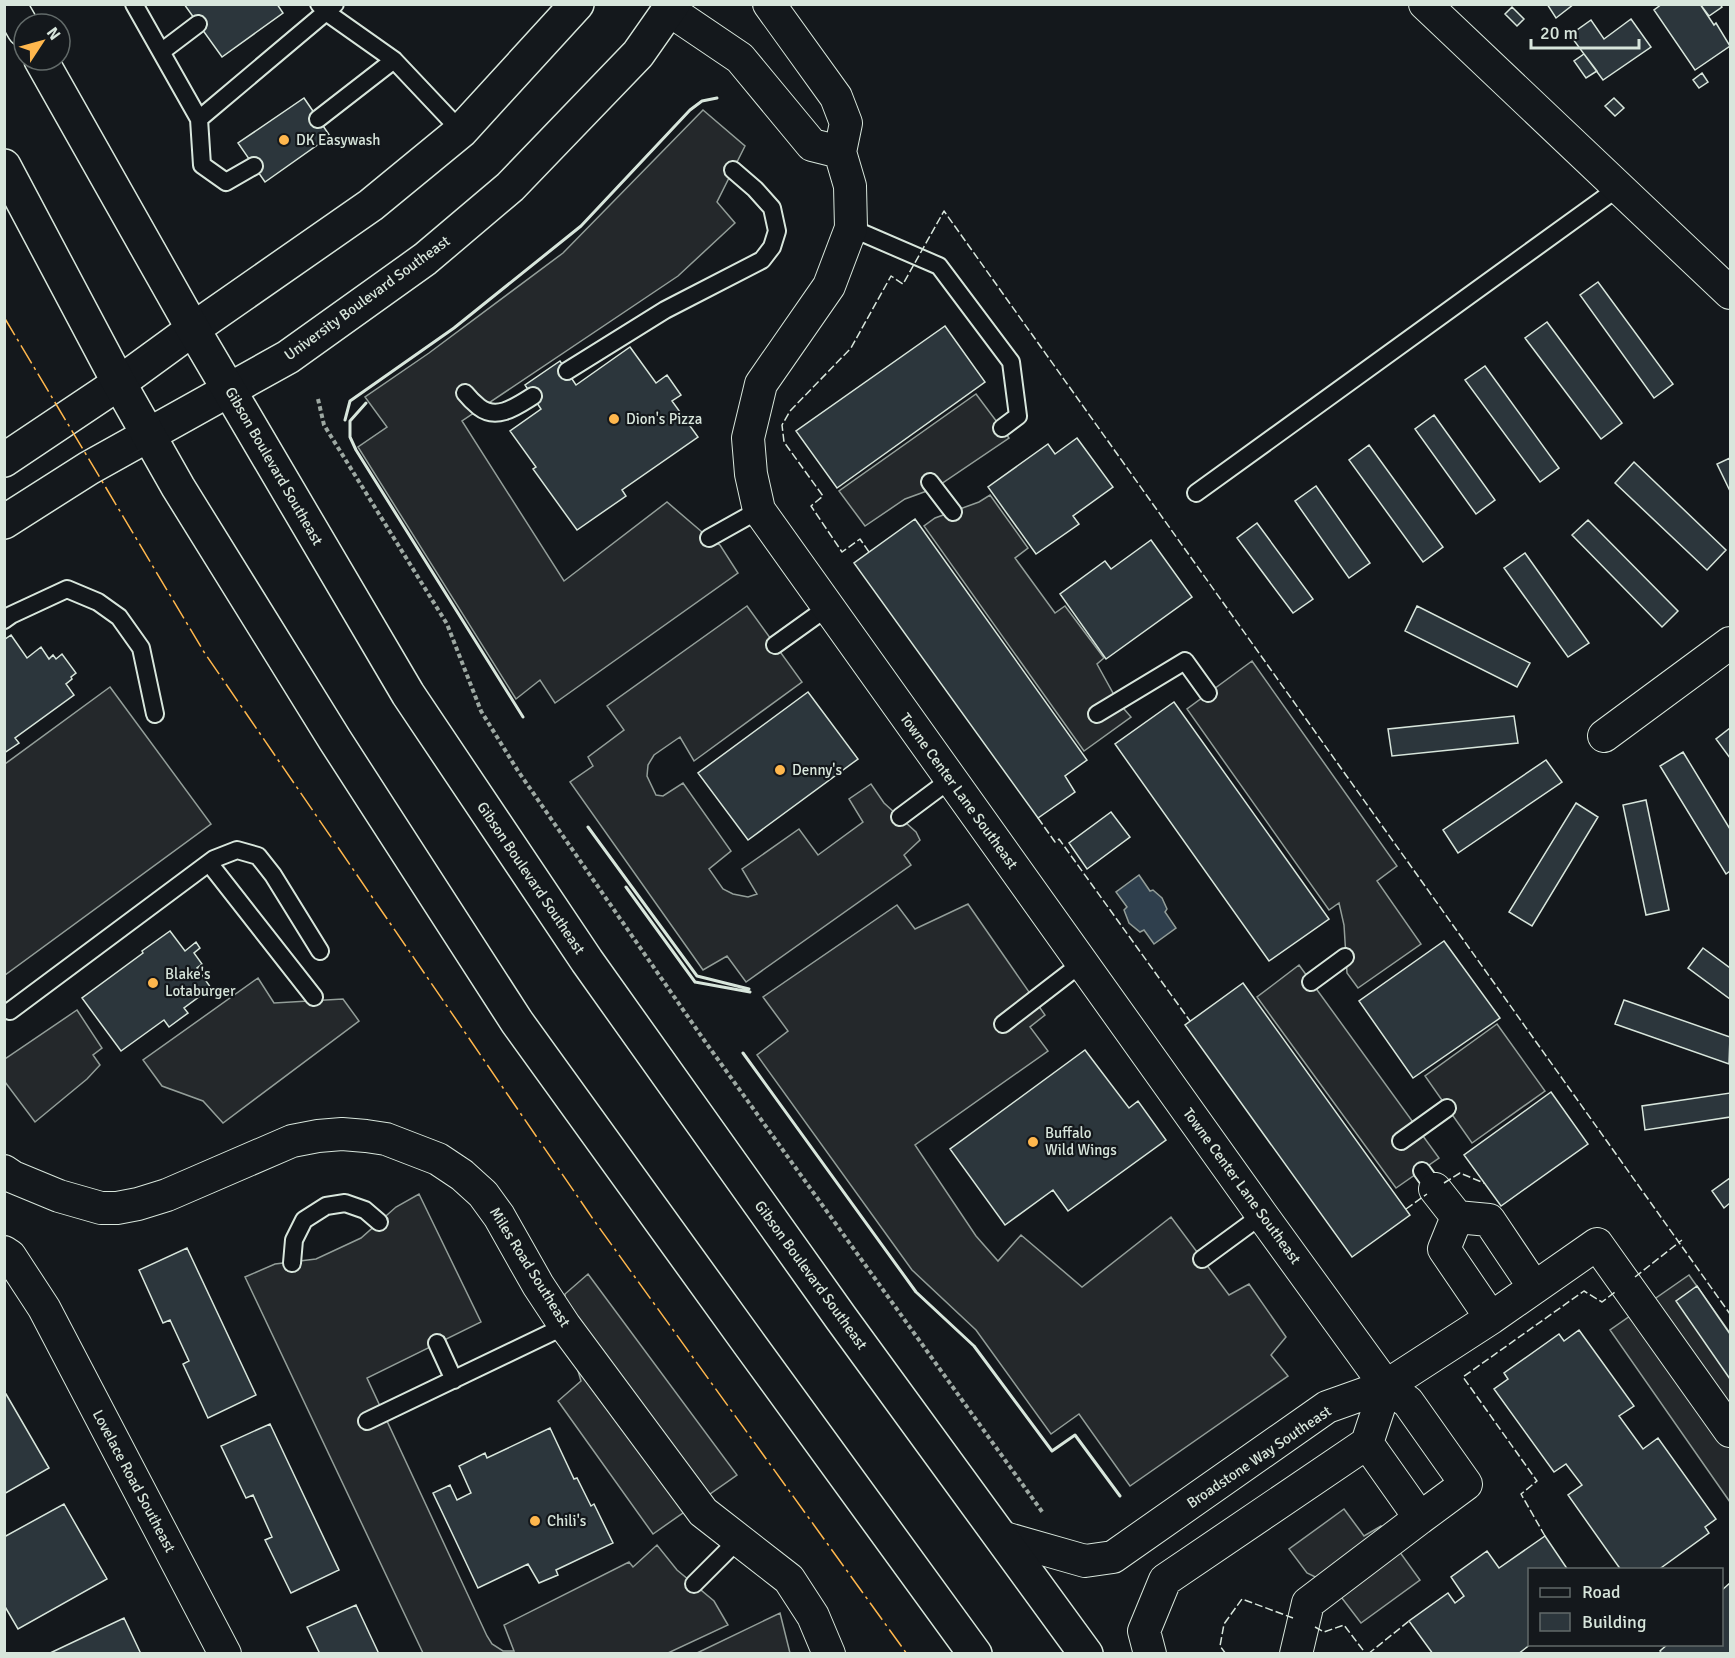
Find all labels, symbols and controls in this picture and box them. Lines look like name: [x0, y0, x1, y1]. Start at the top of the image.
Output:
north arrow: [12, 12, 72, 72]
scale bar: [1531, 12, 1639, 50]
text: 20 m: [1540, 22, 1578, 44]
text: N: [42, 23, 65, 44]
place label: DK Easywash: [296, 131, 381, 149]
marker: DK Easywash: [277, 133, 291, 147]
street label: University Boulevard Southeast: [281, 232, 453, 364]
street label: Gibson Boulevard Southeast: [221, 384, 327, 548]
place label: Dion's Pizza: [626, 410, 702, 428]
marker: Dion's Pizza: [607, 412, 621, 426]
street label: Towne Center Lane Southeast: [896, 709, 1022, 873]
place label: Denny's: [792, 761, 842, 779]
marker: Denny's: [773, 763, 787, 777]
street label: Gibson Boulevard Southeast: [473, 798, 589, 958]
place label: Blake's Lotaburger: [165, 965, 236, 1000]
marker: Blake's Lotaburger: [146, 976, 160, 990]
street label: Towne Center Lane Southeast: [1179, 1104, 1305, 1268]
place label: Buffalo Wild Wings: [1045, 1124, 1117, 1159]
marker: Buffalo Wild Wings: [1026, 1135, 1040, 1149]
street label: Gibson Boulevard Southeast: [751, 1197, 871, 1353]
street label: Miles Road Southeast: [486, 1204, 574, 1330]
street label: Broadstone Way Southeast: [1183, 1402, 1335, 1512]
street label: Lovelace Road Southeast: [89, 1407, 179, 1555]
place label: Chili's: [547, 1512, 587, 1530]
marker: Chili's: [528, 1514, 542, 1528]
legend: [1528, 1568, 1723, 1646]
text: Road: [1582, 1581, 1621, 1603]
text: Building: [1582, 1611, 1646, 1633]

